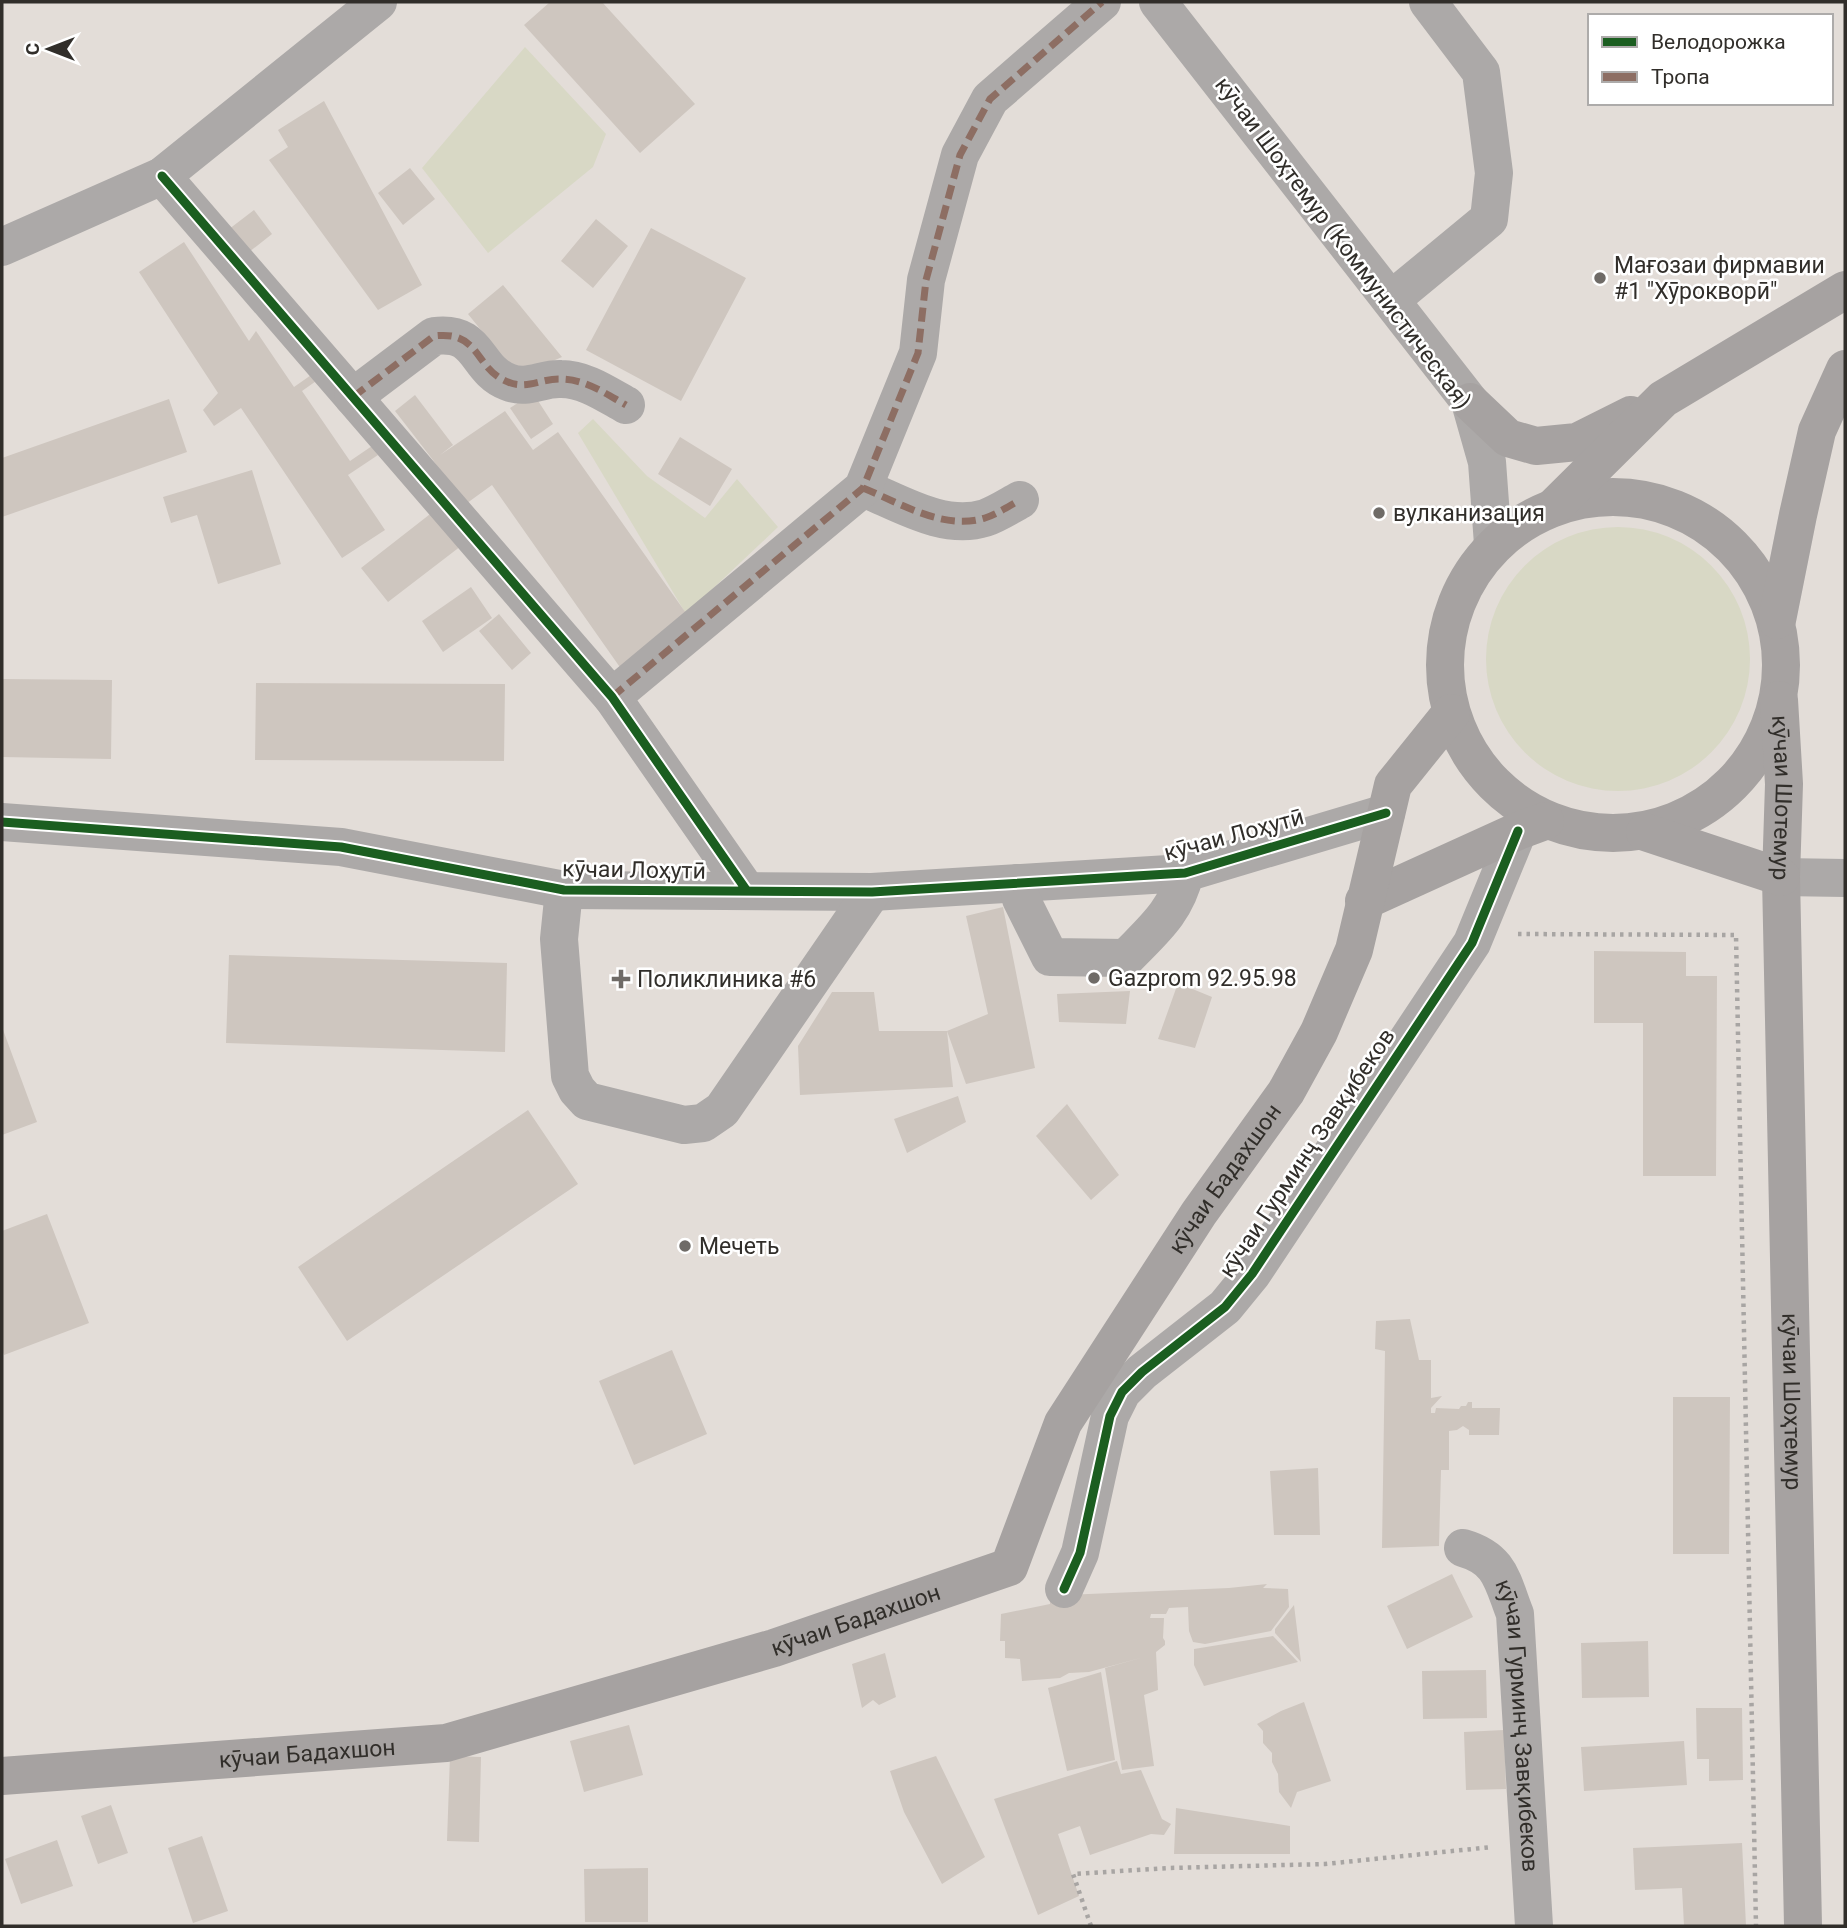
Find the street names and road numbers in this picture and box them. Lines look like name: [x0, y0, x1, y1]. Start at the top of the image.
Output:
street label: кӯчаи Шоҳтемур (Коммунистическая): [1209, 72, 1477, 414]
street label: кӯчаи Шотемур: [1766, 715, 1798, 881]
street label: кӯчаи Лоҳутӣ: [1161, 803, 1307, 867]
street label: кӯчаи Лоҳутӣ: [562, 855, 706, 885]
street label: кӯчаи Гурминҷ Завқибеков: [1214, 1023, 1400, 1283]
street label: кӯчаи Бадахшон: [1163, 1098, 1287, 1259]
street label: кӯчаи Шоҳтемур: [1777, 1313, 1807, 1491]
street label: кӯчаи Гурминҷ Завқибеков: [1490, 1575, 1544, 1873]
street label: кӯчаи Бадахшон: [767, 1578, 944, 1662]
street label: кӯчаи Бадахшон: [218, 1733, 397, 1773]

